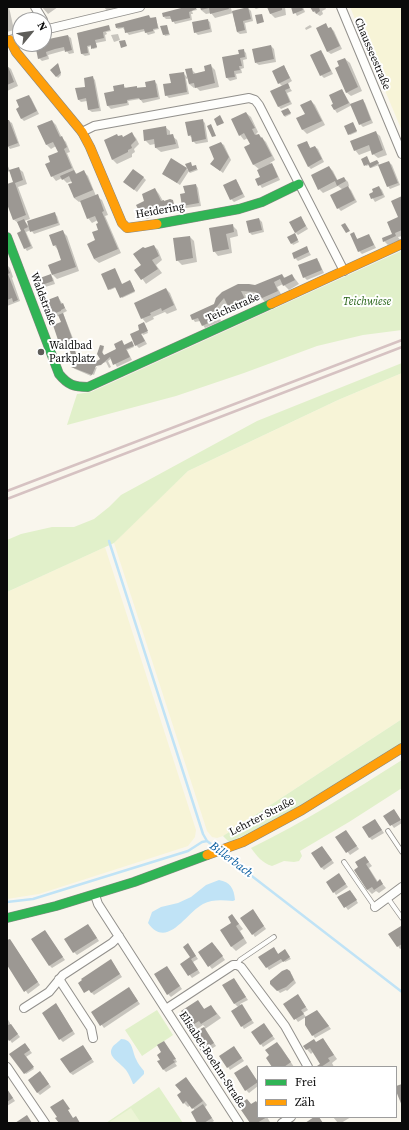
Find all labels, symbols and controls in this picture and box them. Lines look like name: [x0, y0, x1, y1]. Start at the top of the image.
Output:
north arrow: [12, 12, 52, 52]
street label: Chausseestraße: [351, 16, 393, 92]
text: N: [34, 19, 51, 34]
street label: Heidering: [134, 200, 186, 222]
street label: Waldstraße: [27, 271, 59, 327]
street label: Teichstraße: [204, 290, 262, 326]
park label: Teichwiese: [343, 295, 391, 309]
place label: Waldbad Parkplatz: [49, 339, 95, 365]
marker: Waldbad Parkplatz: [36, 347, 46, 357]
street label: Lehrter Straße: [227, 795, 297, 839]
water label: Billerbach: [207, 839, 255, 881]
street label: Elisabet-Boehm-Straße: [176, 1009, 248, 1111]
legend: [257, 1066, 397, 1118]
text: Frei: [295, 1074, 316, 1090]
text: Zäh: [295, 1094, 315, 1110]

